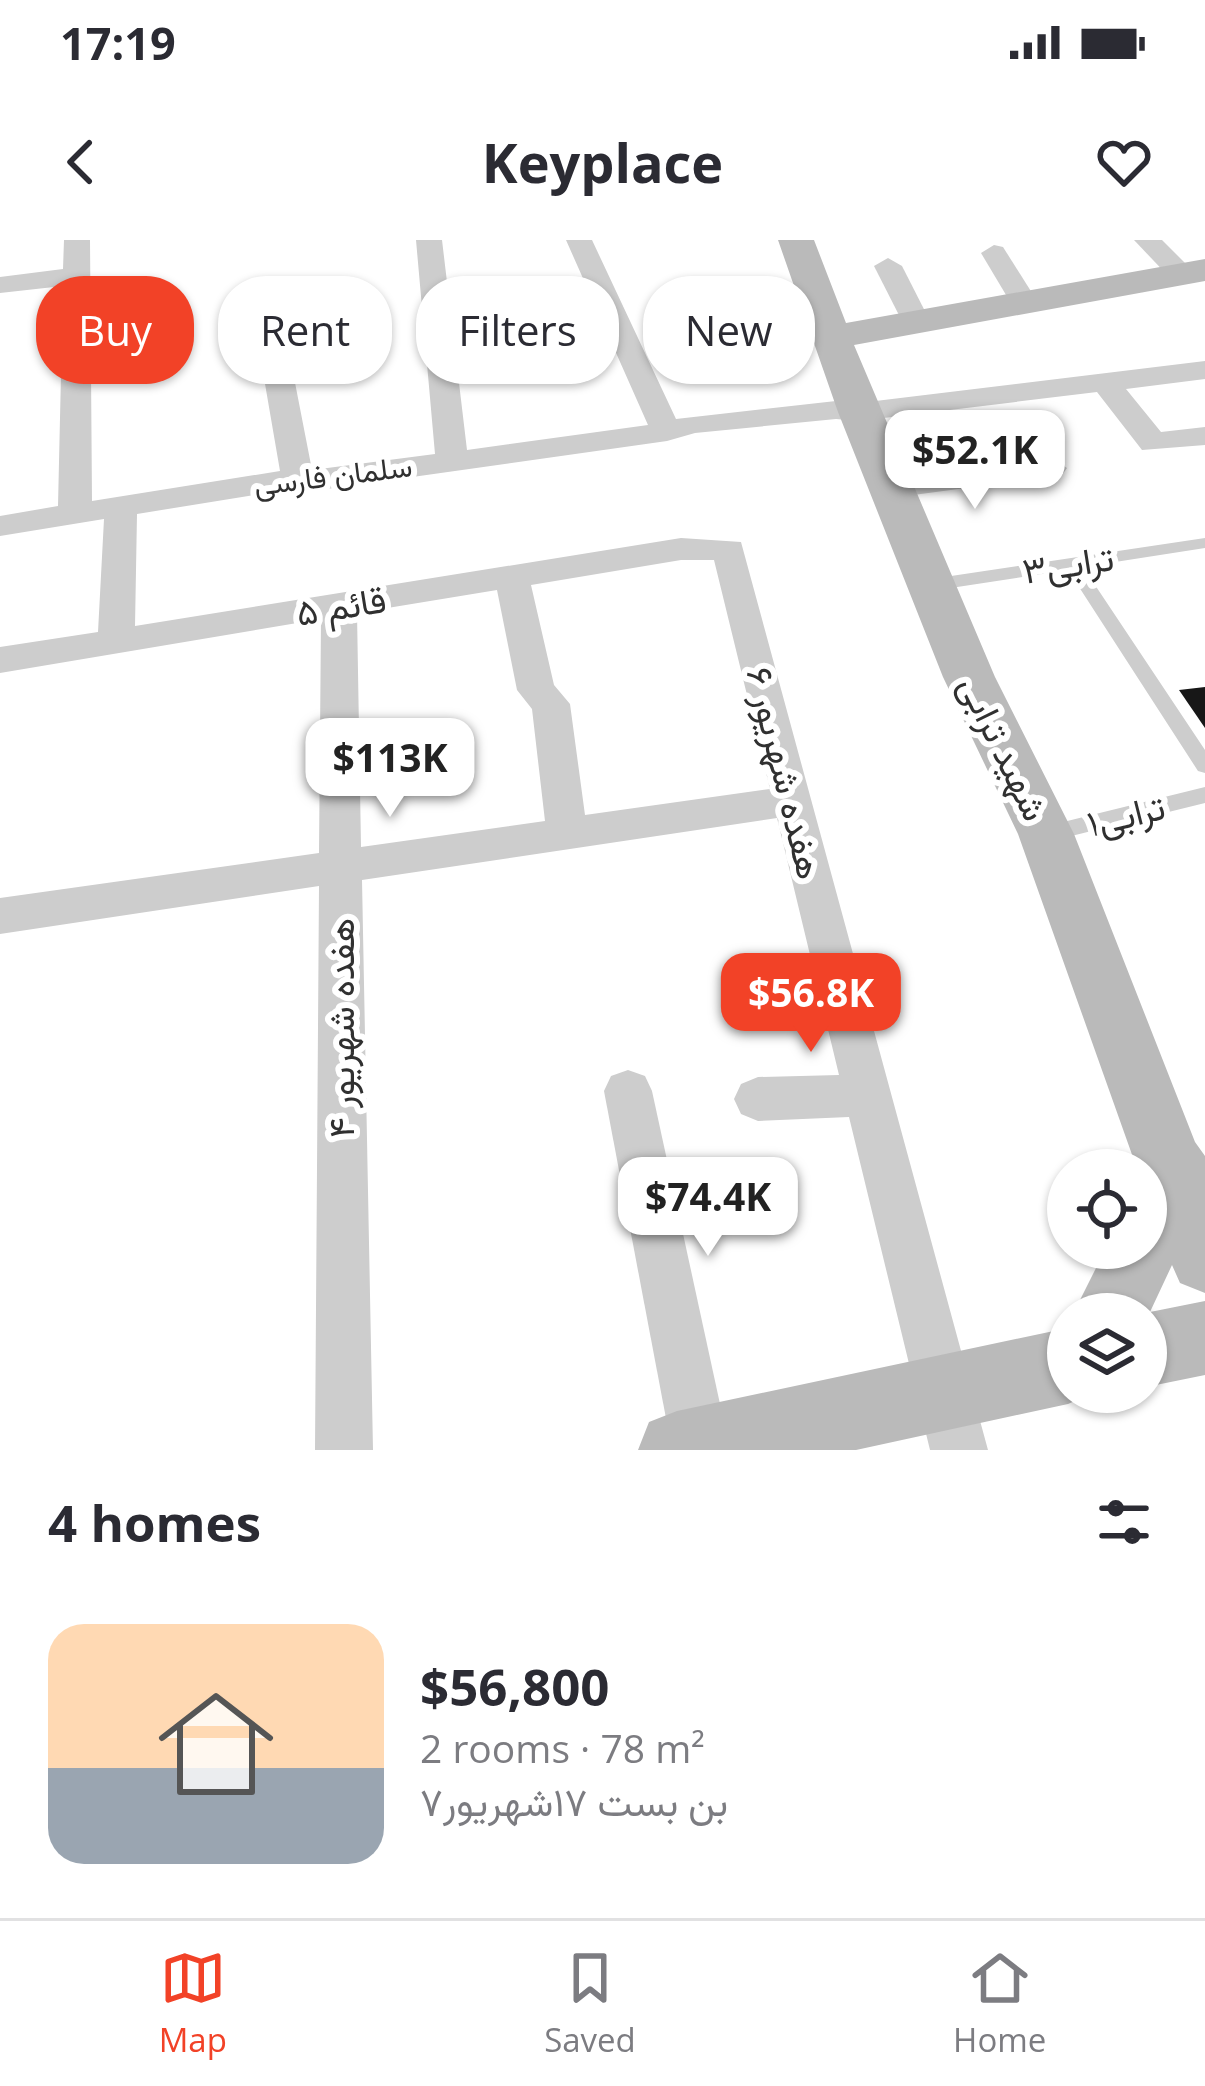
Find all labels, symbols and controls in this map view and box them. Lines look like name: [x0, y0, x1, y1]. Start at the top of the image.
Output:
text: 17:19: [60, 12, 176, 73]
text: Keyplace: [482, 125, 723, 199]
icon: back: [48, 129, 114, 195]
icon: heart: [1091, 129, 1157, 195]
chip: Buy: [36, 276, 194, 384]
chip: Rent: [218, 276, 392, 384]
chip: Filters: [416, 276, 619, 384]
chip: New: [643, 276, 815, 384]
pin: $52.1K: [877, 410, 1073, 512]
text: $52.1K: [912, 422, 1038, 475]
street label: سلمان فارسی: [251, 444, 414, 505]
street label: ترابی۳: [1019, 532, 1117, 595]
street label: قائم ۵: [292, 574, 389, 637]
street label: هفده شهریور ۶: [735, 662, 835, 884]
street label: شهید ترابی: [948, 667, 1061, 829]
pin: $113K: [306, 718, 474, 820]
text: $113K: [332, 730, 448, 783]
street label: ترابی۱: [1082, 781, 1170, 848]
street label: هفده شهریور ۴: [316, 918, 365, 1138]
pin: $56.8K: [713, 953, 909, 1055]
text: $56.8K: [748, 965, 874, 1018]
map controls: [1047, 1149, 1167, 1413]
button: locate: [1047, 1149, 1167, 1269]
pin: $74.4K: [610, 1157, 806, 1259]
text: $74.4K: [645, 1169, 771, 1222]
button: layers: [1047, 1293, 1167, 1413]
text: 4 homes: [48, 1487, 261, 1557]
icon: filters: [1091, 1489, 1157, 1555]
text: $56,800: [420, 1651, 610, 1721]
icon: home: [144, 1672, 288, 1816]
text: 2 rooms · 78 m²: [420, 1721, 705, 1774]
text: بن بست ۱۷شهریور۷: [420, 1774, 728, 1827]
tab: Map: [159, 1945, 227, 2062]
tab: Saved: [544, 1945, 636, 2062]
tab: Home: [953, 1945, 1046, 2062]

